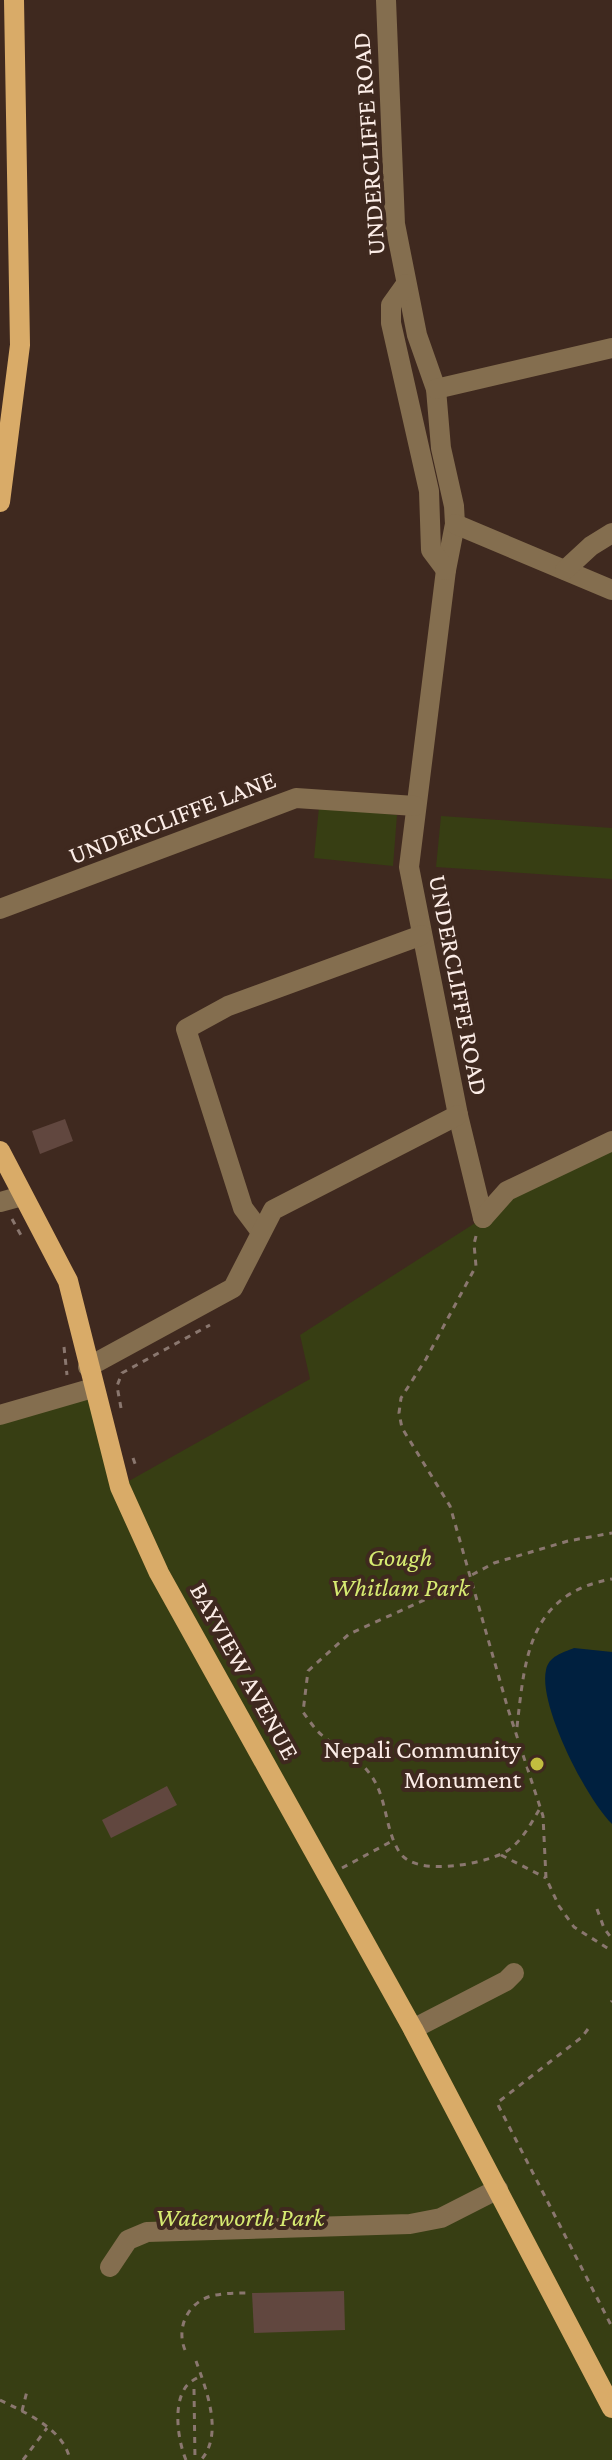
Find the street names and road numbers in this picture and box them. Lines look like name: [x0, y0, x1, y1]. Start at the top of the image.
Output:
street label: UNDERCLIFFE ROAD: [346, 31, 391, 257]
street label: UNDERCLIFFE LANE: [65, 765, 280, 870]
street label: UNDERCLIFFE ROAD: [423, 872, 494, 1098]
street label: BAYVIEW AVENUE: [184, 1578, 305, 1765]

